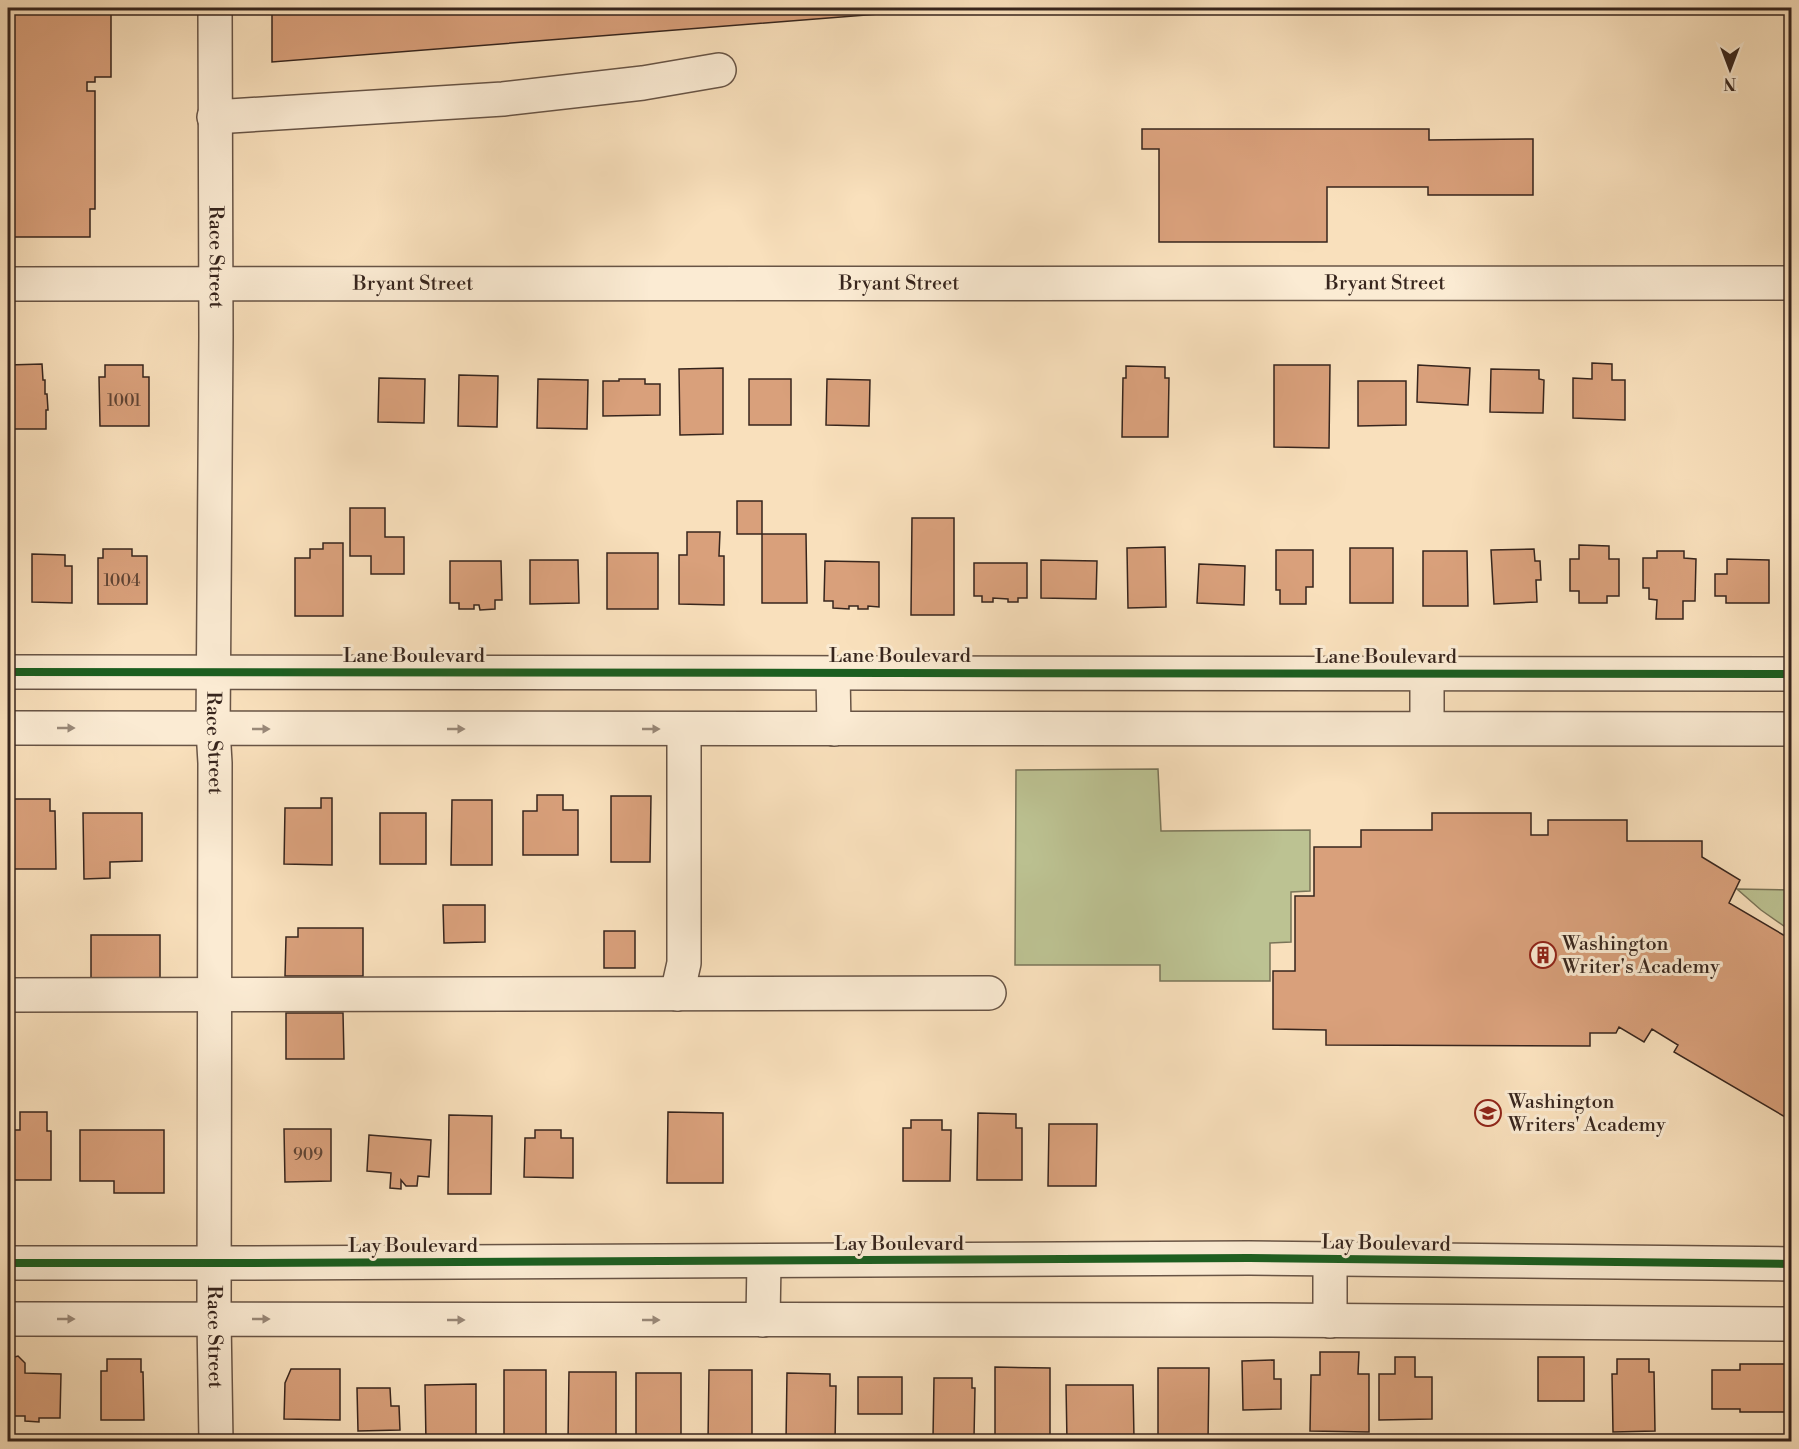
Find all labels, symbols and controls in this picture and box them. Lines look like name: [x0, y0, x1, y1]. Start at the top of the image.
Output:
north arrow: [1700, 39, 1760, 99]
text: N: [1723, 73, 1736, 93]
street label: Race Street: [203, 205, 228, 309]
street label: Bryant Street: [352, 271, 473, 296]
street label: Bryant Street: [838, 271, 959, 296]
street label: Bryant Street: [1324, 271, 1445, 296]
house number: 1001: [107, 391, 141, 411]
house number: 1004: [103, 571, 141, 591]
street label: Lane Boulevard: [343, 644, 486, 669]
street label: Lane Boulevard: [829, 644, 972, 669]
street label: Lane Boulevard: [1315, 645, 1458, 670]
street label: Race Street: [200, 691, 228, 795]
one-way arrow: [56, 723, 75, 733]
one-way arrow: [251, 724, 270, 734]
one-way arrow: [446, 724, 465, 734]
one-way arrow: [641, 724, 660, 734]
place label: Washington Writer's Academy: [1561, 932, 1720, 980]
building icon: Washington Writer's Academy: [1528, 940, 1558, 970]
place label: Washington Writers' Academy: [1507, 1090, 1666, 1138]
school or university icon: Washington Writers' Academy: [1473, 1098, 1503, 1128]
house number: 909: [293, 1145, 323, 1165]
street label: Lay Boulevard: [1321, 1230, 1452, 1258]
street label: Lay Boulevard: [834, 1232, 964, 1257]
street label: Lay Boulevard: [348, 1234, 478, 1259]
street label: Race Street: [201, 1285, 228, 1389]
one-way arrow: [56, 1314, 75, 1324]
one-way arrow: [251, 1314, 270, 1324]
one-way arrow: [446, 1315, 465, 1325]
one-way arrow: [641, 1315, 660, 1325]

